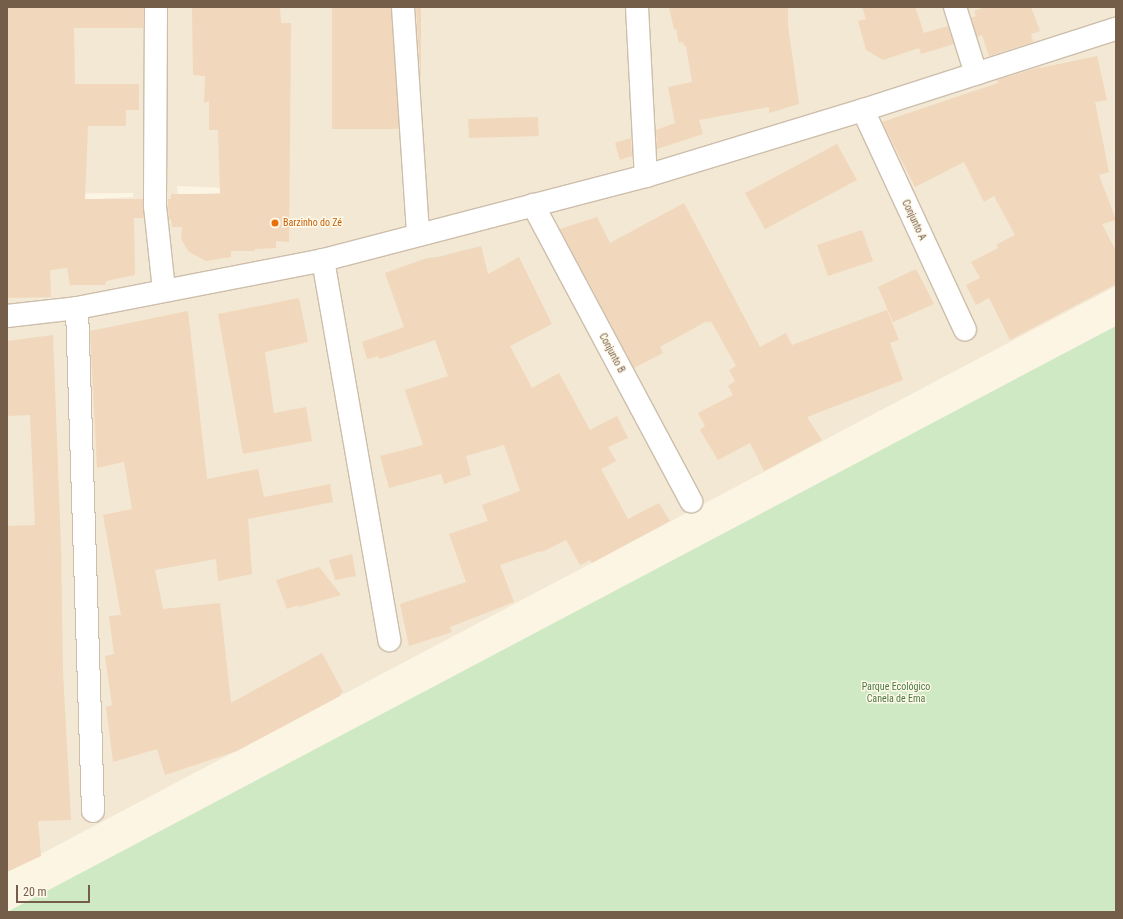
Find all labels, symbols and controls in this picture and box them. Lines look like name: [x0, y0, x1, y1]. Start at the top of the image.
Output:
street label: Conjunto A: [899, 198, 929, 242]
place label: Barzinho do Zé: [283, 217, 342, 229]
marker: Barzinho do Zé: [270, 218, 280, 228]
street label: Conjunto B: [597, 331, 627, 375]
park label: Parque Ecológico Canela de Ema: [862, 680, 930, 704]
scale bar: [18, 877, 92, 903]
text: 20 m: [23, 885, 47, 899]

